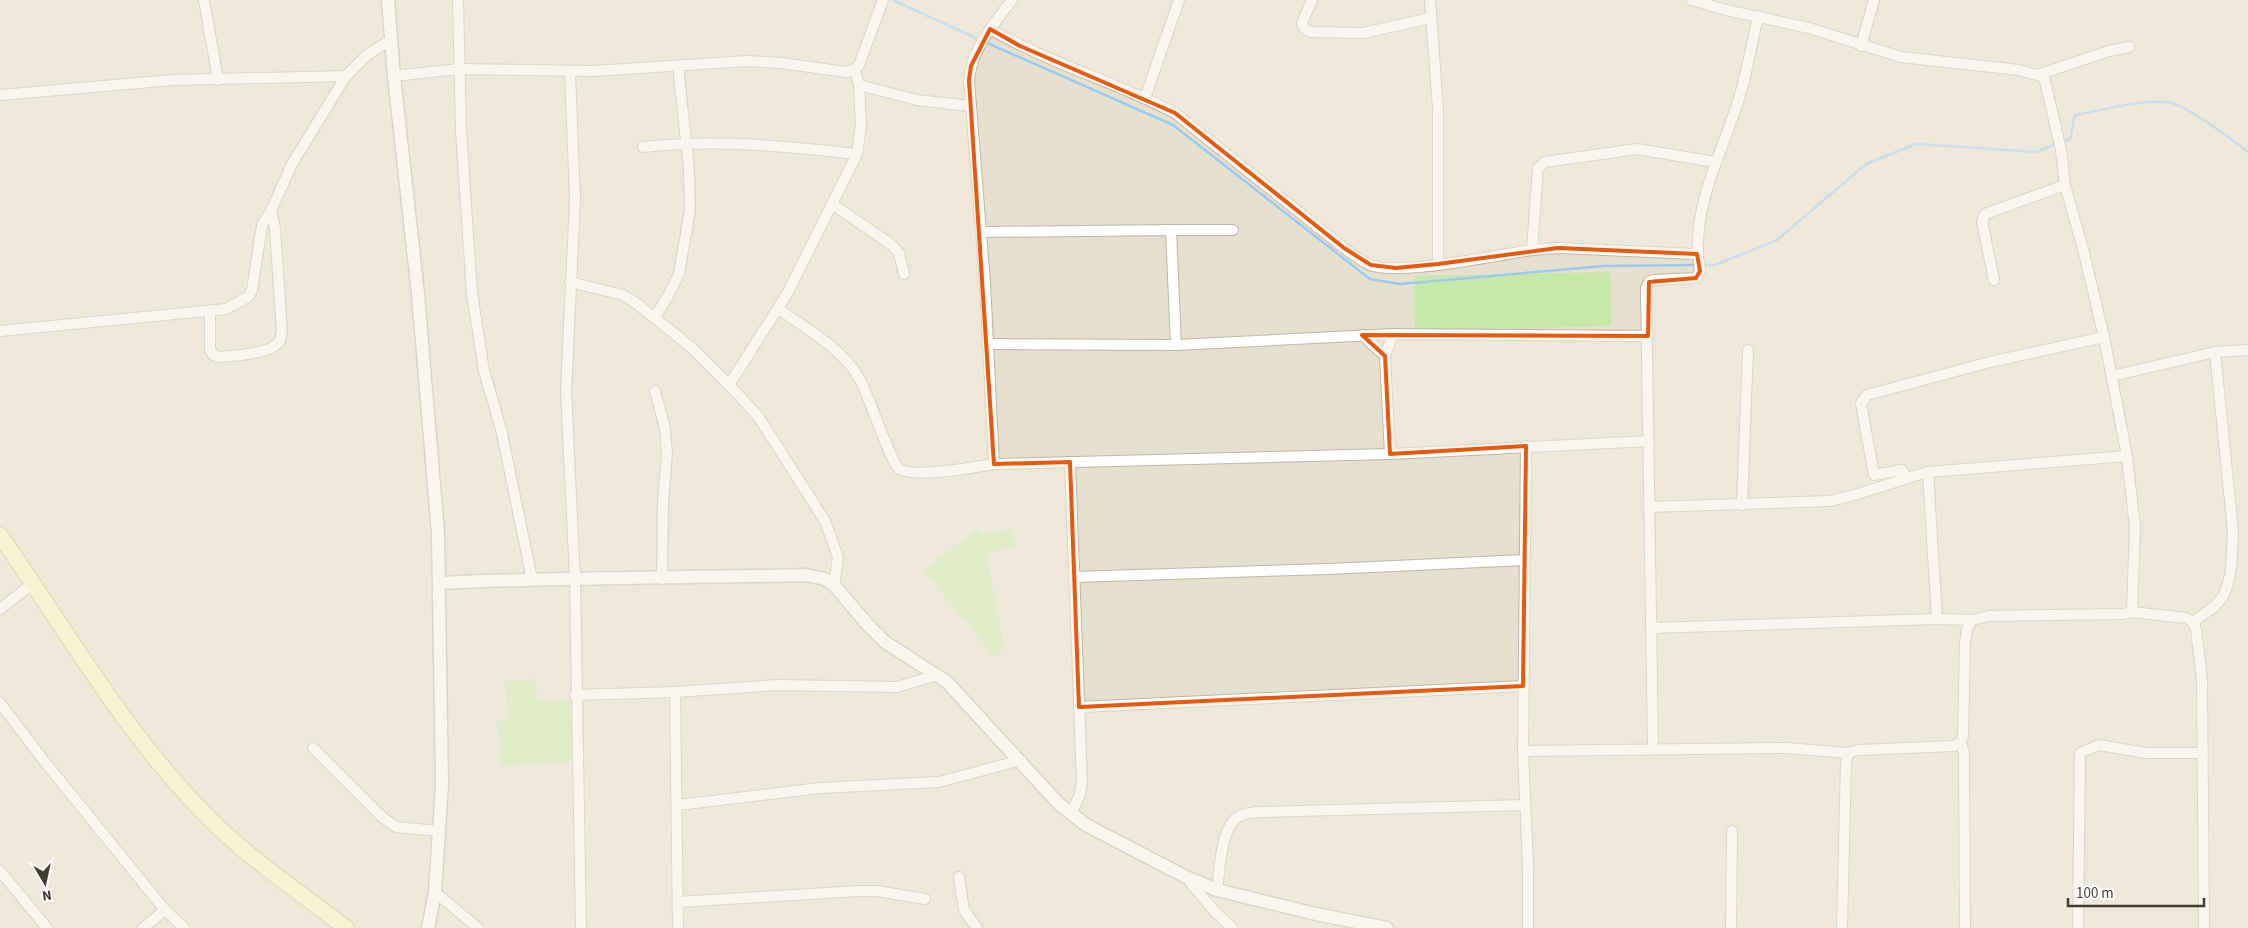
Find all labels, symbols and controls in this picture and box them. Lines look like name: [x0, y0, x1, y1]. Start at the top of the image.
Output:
north arrow: [20, 858, 70, 908]
scale bar: [2068, 876, 2204, 908]
text: 100 m: [2076, 883, 2114, 904]
text: N: [41, 884, 53, 905]

